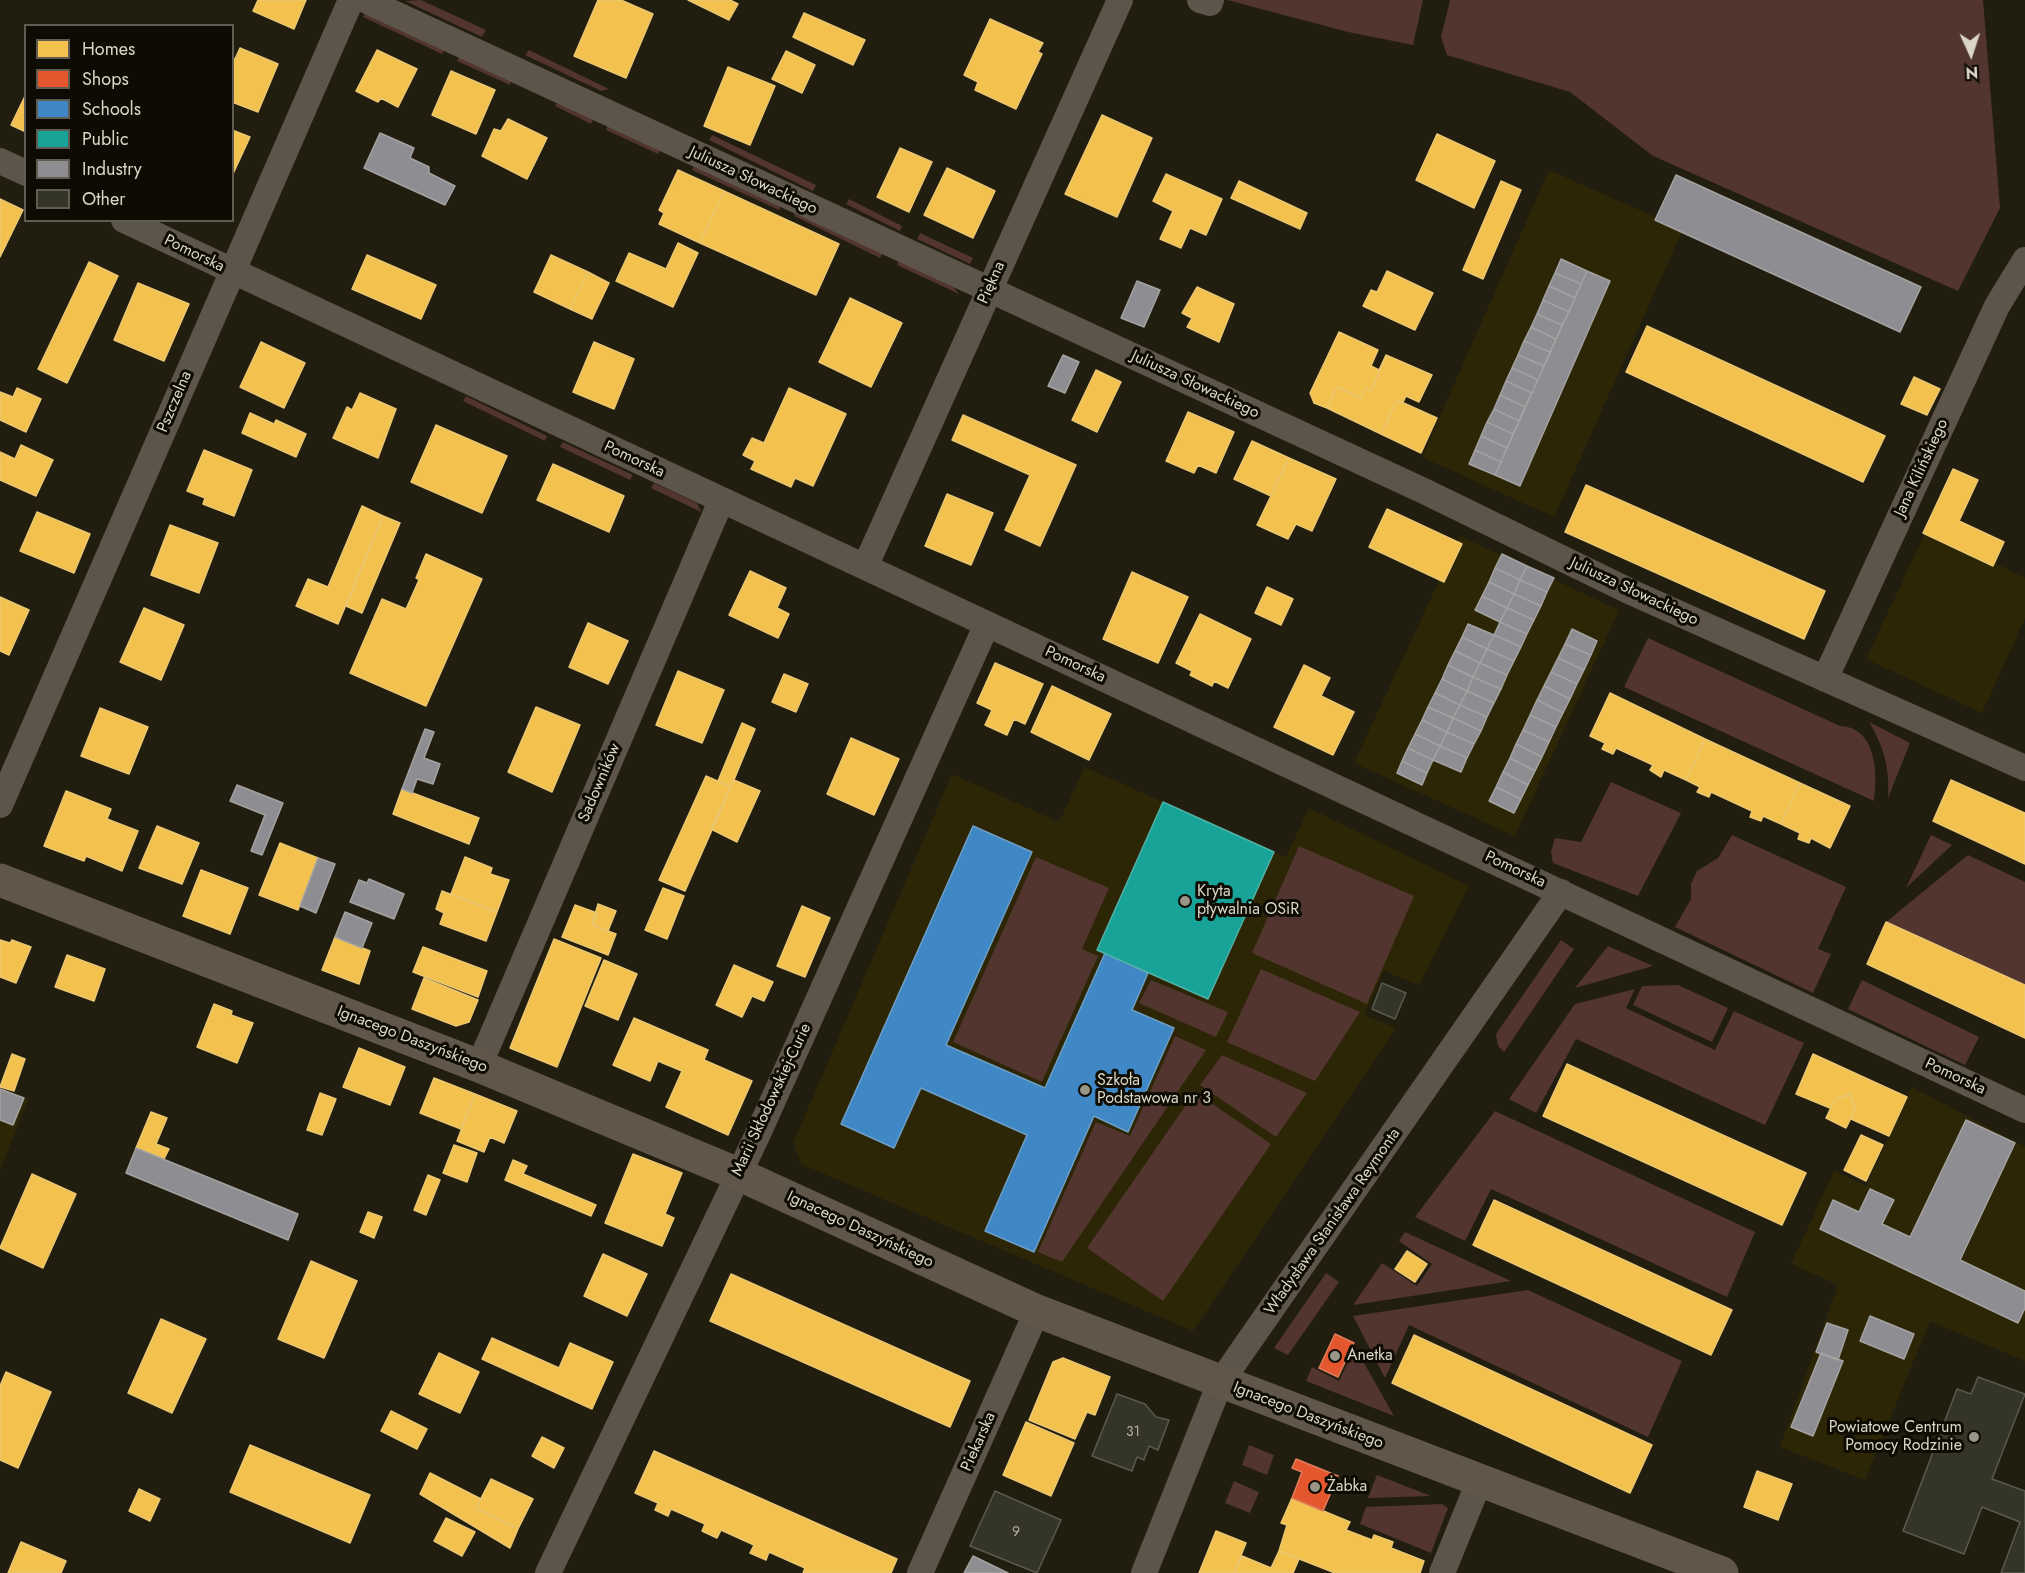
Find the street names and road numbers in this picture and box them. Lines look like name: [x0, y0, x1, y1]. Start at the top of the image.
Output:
street label: Juliusza Słowackiego: [686, 143, 820, 219]
street label: Pomorska: [161, 231, 227, 277]
street label: Piękna: [974, 259, 1010, 307]
street label: Juliusza Słowackiego: [1128, 347, 1262, 423]
street label: Pszczelna: [154, 368, 196, 436]
street label: Jana Kilińskiego: [1891, 416, 1953, 520]
street label: Pomorska: [601, 438, 667, 482]
street label: Juliusza Słowackiego: [1567, 554, 1701, 630]
street label: Pomorska: [1042, 643, 1108, 687]
street label: Sadowników: [575, 741, 625, 825]
street label: Pomorska: [1482, 848, 1548, 892]
street label: Ignacego Daszyńskiego: [334, 1002, 490, 1078]
street label: Marii Skłodowskiej-Curie: [728, 1021, 816, 1179]
street label: Pomorska: [1922, 1055, 1988, 1099]
street label: Władysława Stanisława Reymonta: [1261, 1125, 1405, 1319]
street label: Ignacego Daszyńskiego: [784, 1188, 936, 1272]
street label: Ignacego Daszyńskiego: [1230, 1378, 1386, 1454]
street label: Piekarska: [958, 1410, 1000, 1474]

